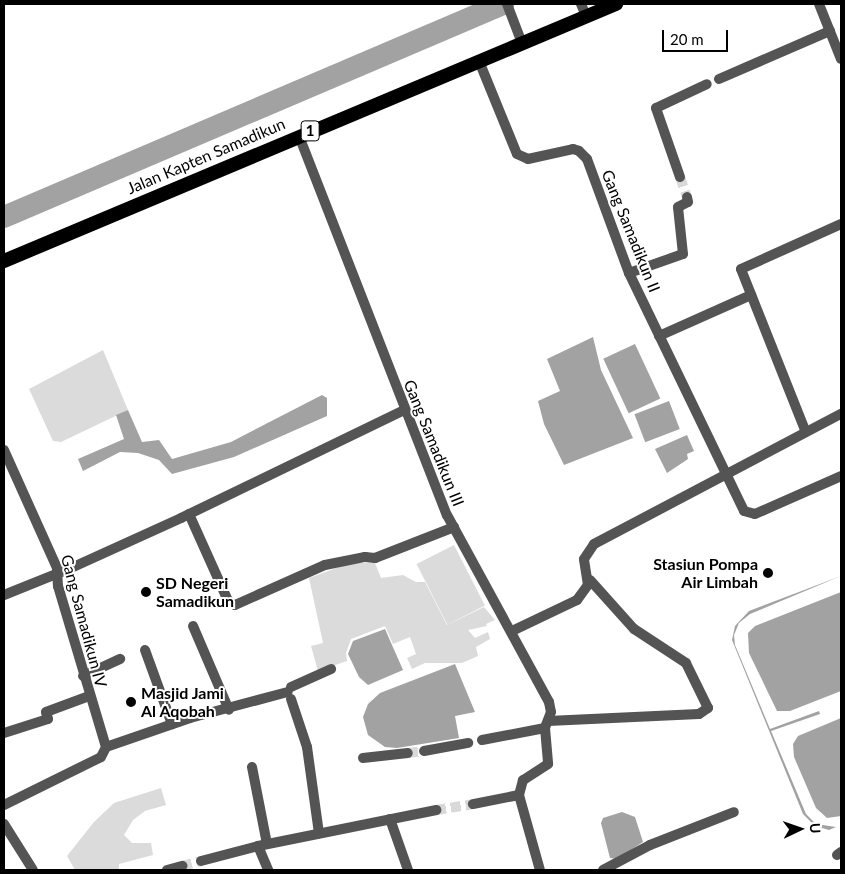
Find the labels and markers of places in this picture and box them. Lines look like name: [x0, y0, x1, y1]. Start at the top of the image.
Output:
place label: Stasiun Pompa Air Limbah: [653, 554, 758, 592]
marker: Stasiun Pompa Air Limbah: [762, 567, 774, 579]
place label: SD Negeri Samadikun: [156, 573, 234, 611]
marker: SD Negeri Samadikun: [140, 586, 152, 598]
place label: Masjid Jami Al Aqobah: [141, 683, 224, 721]
marker: Masjid Jami Al Aqobah: [125, 696, 137, 708]

